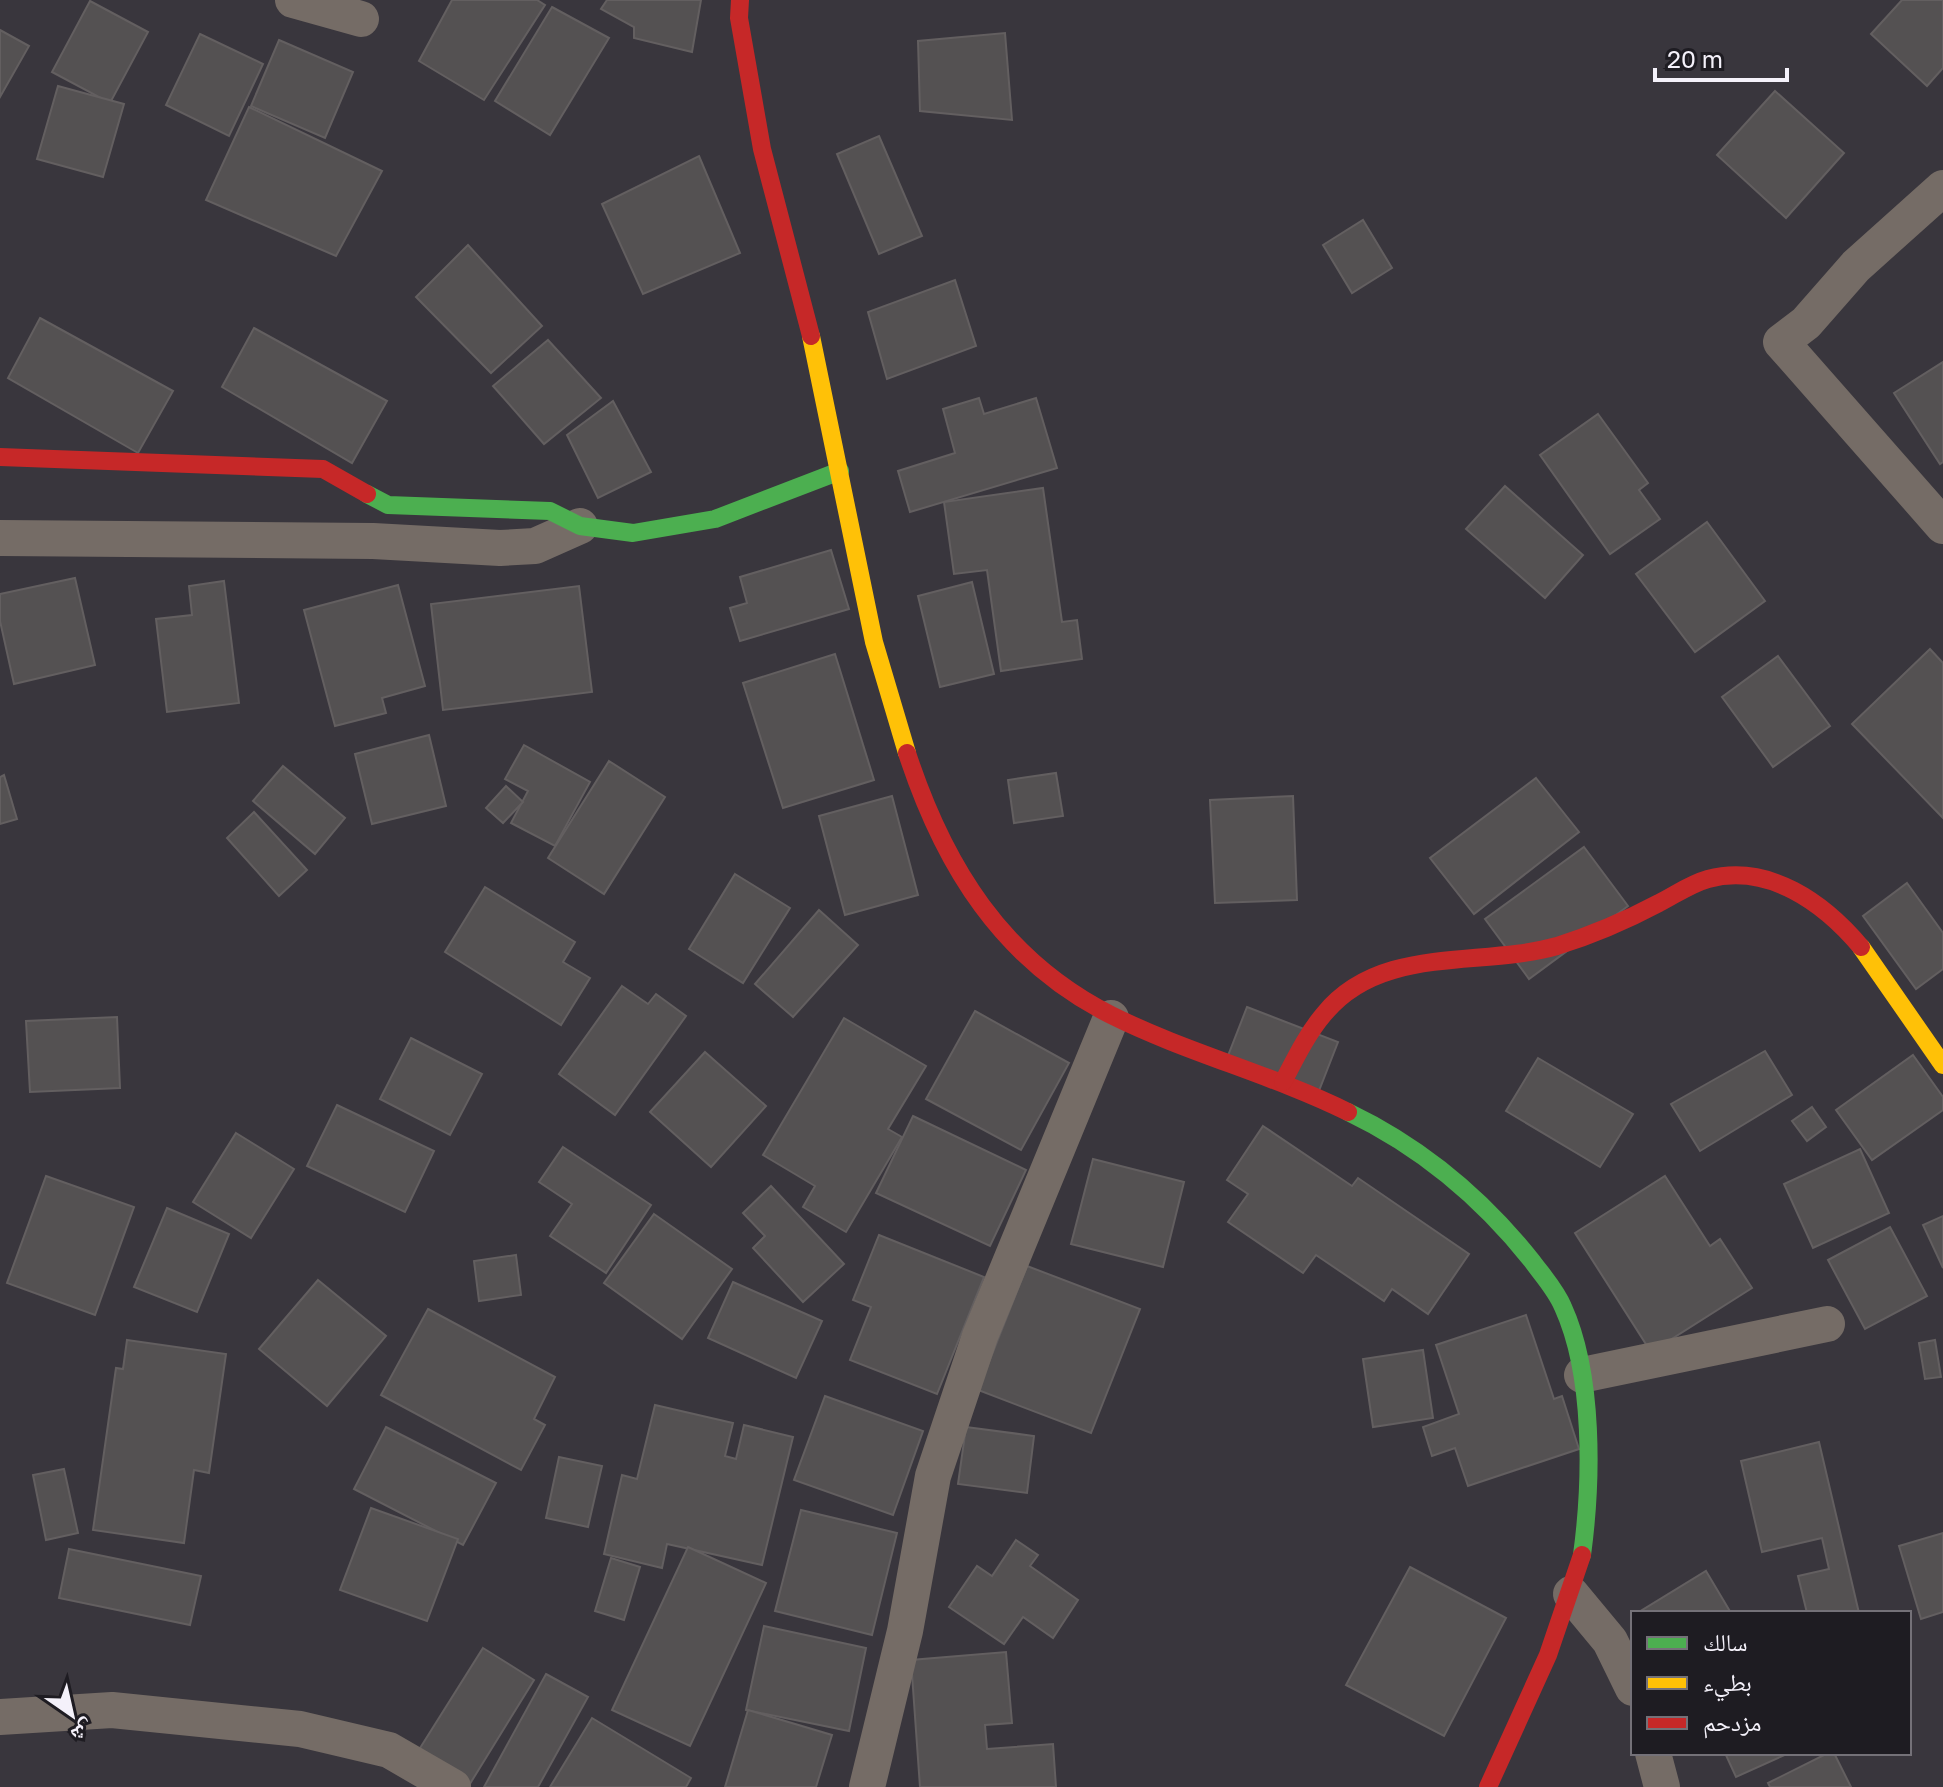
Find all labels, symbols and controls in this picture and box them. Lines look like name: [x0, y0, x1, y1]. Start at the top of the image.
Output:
scale bar: [1655, 32, 1787, 82]
text: 20 m: [1667, 44, 1723, 73]
legend: [1631, 1611, 1911, 1755]
text: سالك: [1703, 1627, 1748, 1656]
text: بطيء: [1703, 1667, 1752, 1702]
north arrow: [32, 1675, 112, 1755]
text: مزدحم: [1703, 1707, 1762, 1739]
text: ش: [66, 1713, 101, 1750]

